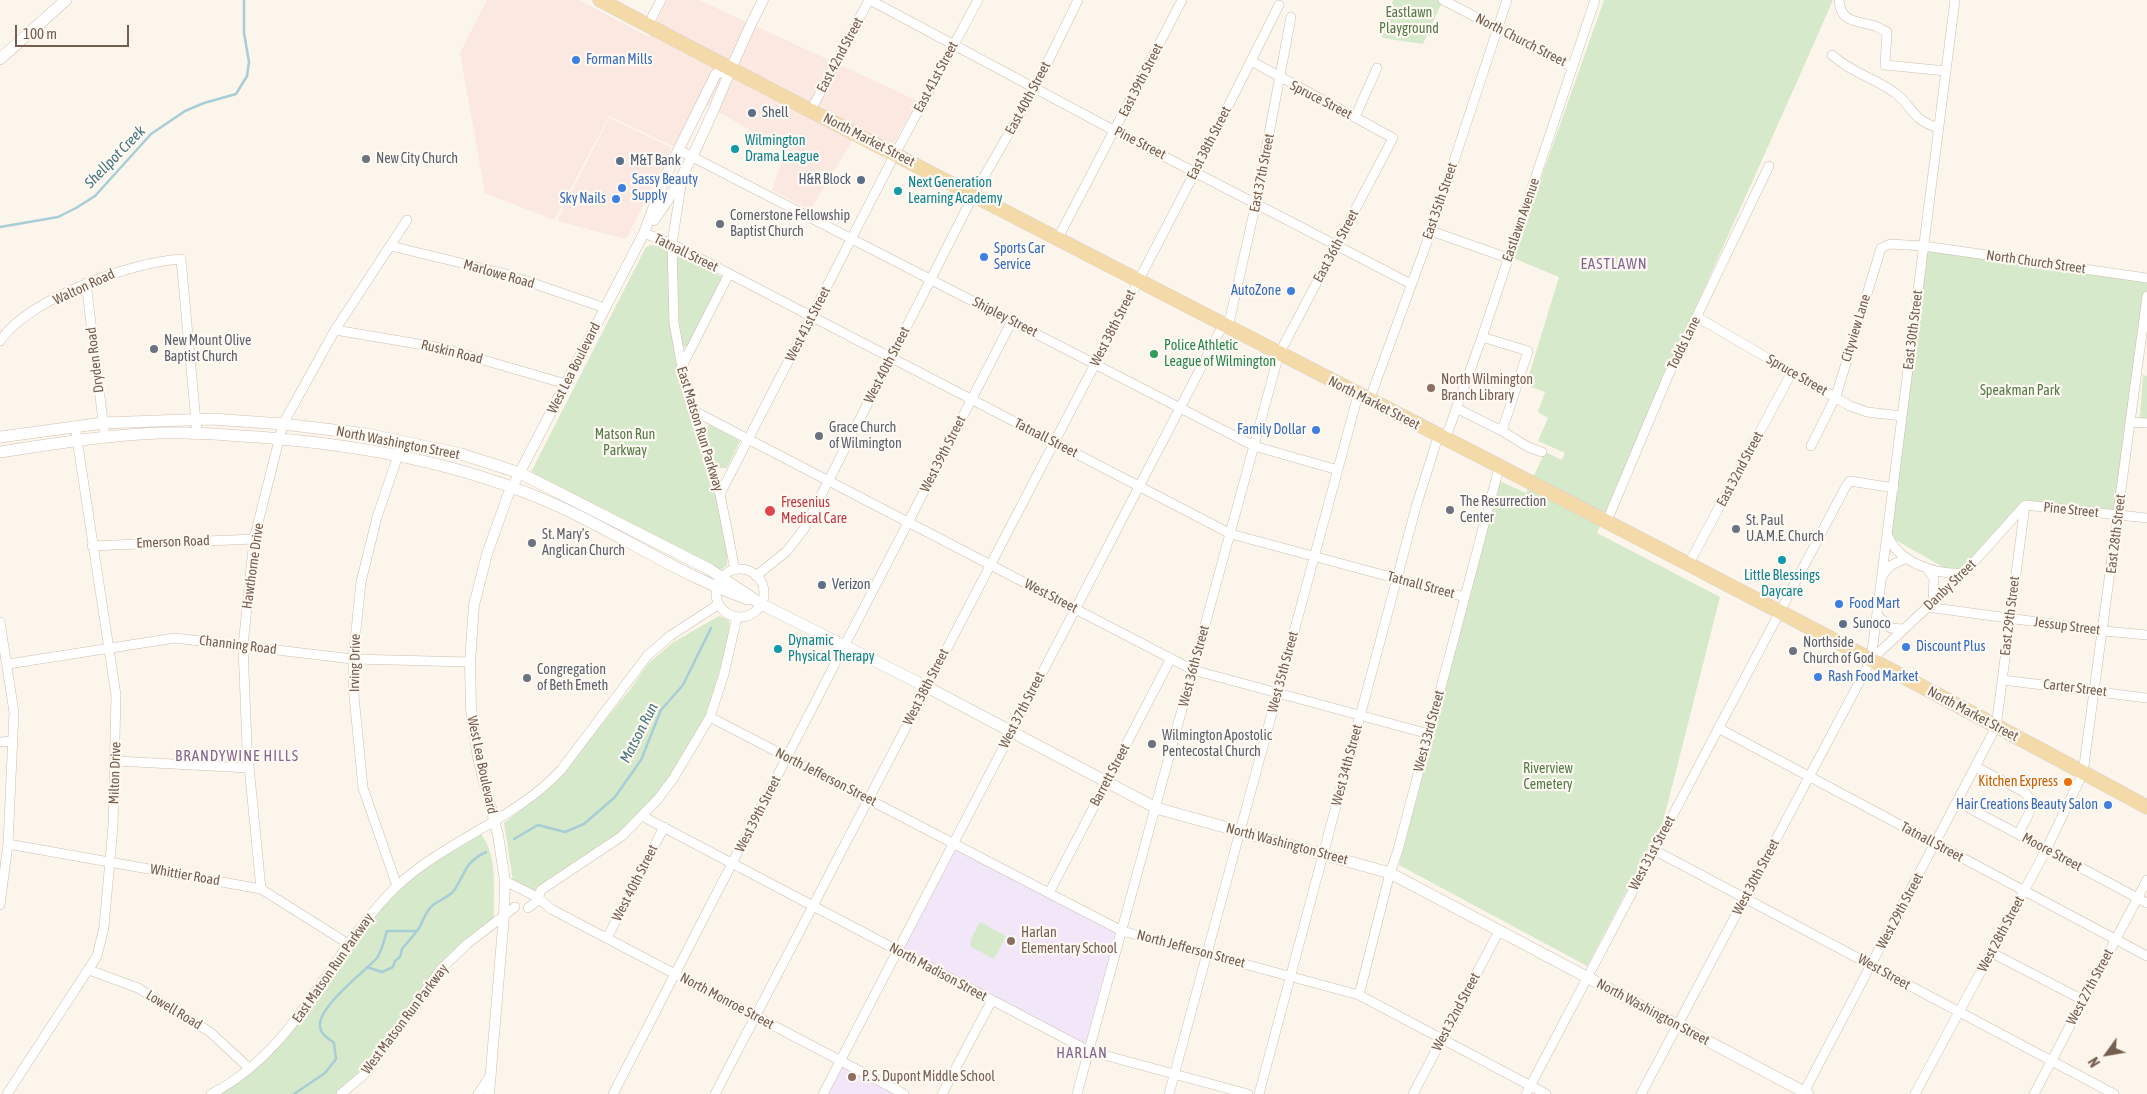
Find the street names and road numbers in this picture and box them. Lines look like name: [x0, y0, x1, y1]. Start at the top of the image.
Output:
street label: North Church Street: [1473, 10, 1569, 70]
street label: East 42nd Street: [813, 15, 867, 95]
street label: East 41st Street: [910, 39, 962, 115]
street label: East 39th Street: [1115, 41, 1167, 119]
street label: East 40th Street: [1002, 59, 1054, 137]
street label: Spruce Street: [1287, 77, 1355, 123]
street label: East 38th Street: [1183, 104, 1235, 182]
street label: North Market Street: [820, 110, 918, 170]
street label: Pine Street: [1111, 123, 1169, 163]
street label: East 37th Street: [1246, 132, 1278, 214]
street label: East 35th Street: [1419, 160, 1461, 242]
street label: Eastlawn Avenue: [1499, 176, 1543, 264]
street label: East 36th Street: [1310, 207, 1362, 285]
street label: Tatnall Street: [651, 230, 721, 276]
street label: North Church Street: [1985, 247, 2087, 277]
street label: Marlowe Road: [461, 256, 537, 292]
street label: Walton Road: [51, 265, 117, 309]
street label: West 41st Street: [782, 284, 834, 364]
street label: West 38th Street: [1087, 287, 1139, 369]
street label: East 30th Street: [1900, 289, 1926, 371]
street label: Cityview Lane: [1838, 292, 1874, 364]
street label: Shipley Street: [970, 293, 1040, 341]
street label: Todds Lane: [1664, 314, 1704, 372]
street label: West Lea Boulevard: [544, 320, 604, 416]
street label: West 40th Street: [861, 324, 913, 406]
street label: Dryden Road: [83, 326, 107, 394]
street label: Ruskin Road: [419, 336, 485, 368]
street label: Spruce Street: [1764, 351, 1830, 399]
street label: East Matson Run Parkway: [673, 364, 727, 494]
street label: North Market Street: [1325, 373, 1423, 433]
street label: West 39th Street: [917, 413, 969, 495]
street label: Tatnall Street: [1011, 415, 1081, 461]
street label: North Washington Street: [335, 423, 461, 463]
street label: East 32nd Street: [1713, 429, 1767, 509]
street label: East 28th Street: [2103, 493, 2129, 575]
street label: Pine Street: [2042, 499, 2100, 521]
street label: Hawthorne Drive: [239, 522, 267, 610]
street label: Emerson Road: [136, 532, 210, 552]
street label: Danby Street: [1920, 556, 1980, 614]
street label: Tatnall Street: [1385, 568, 1457, 602]
street label: West Street: [1021, 575, 1081, 617]
street label: East 29th Street: [1997, 575, 2023, 657]
street label: Jessup Street: [2033, 614, 2101, 638]
street label: West 36th Street: [1175, 623, 1213, 709]
street label: West 35th Street: [1264, 629, 1302, 715]
street label: Channing Road: [198, 632, 278, 658]
street label: Irving Drive: [346, 634, 364, 692]
street label: West 38th Street: [900, 646, 952, 728]
street label: West 37th Street: [996, 669, 1048, 751]
street label: Carter Street: [2042, 676, 2108, 700]
street label: North Market Street: [1925, 683, 2021, 745]
street label: West 33rd Street: [1410, 688, 1448, 774]
street label: West Lea Boulevard: [463, 714, 501, 816]
street label: West 34th Street: [1328, 722, 1366, 808]
street label: Milton Drive: [106, 741, 124, 805]
street label: Barrett Street: [1087, 741, 1133, 809]
street label: North Jefferson Street: [773, 744, 879, 810]
street label: West 39th Street: [732, 773, 784, 855]
street label: West 31st Street: [1625, 813, 1679, 893]
street label: Tatnall Street: [1898, 818, 1966, 866]
street label: North Washington Street: [1224, 820, 1350, 868]
street label: Moore Street: [2019, 829, 2085, 875]
street label: West 30th Street: [1729, 836, 1783, 918]
street label: West 40th Street: [609, 842, 661, 924]
street label: Whittier Road: [149, 861, 221, 889]
street label: West 29th Street: [1873, 870, 1927, 952]
street label: West 28th Street: [1974, 893, 2028, 975]
street label: East Matson Run Parkway: [289, 910, 377, 1026]
street label: North Jefferson Street: [1135, 926, 1247, 972]
street label: North Madison Street: [886, 939, 990, 1005]
street label: West 27th Street: [2063, 946, 2117, 1028]
street label: West Street: [1855, 951, 1913, 993]
street label: West Matson Run Parkway: [358, 961, 452, 1077]
street label: North Monroe Street: [677, 969, 777, 1033]
street label: West 32nd Street: [1428, 970, 1484, 1054]
street label: North Washington Street: [1594, 975, 1712, 1049]
street label: Lowell Road: [143, 987, 205, 1033]

